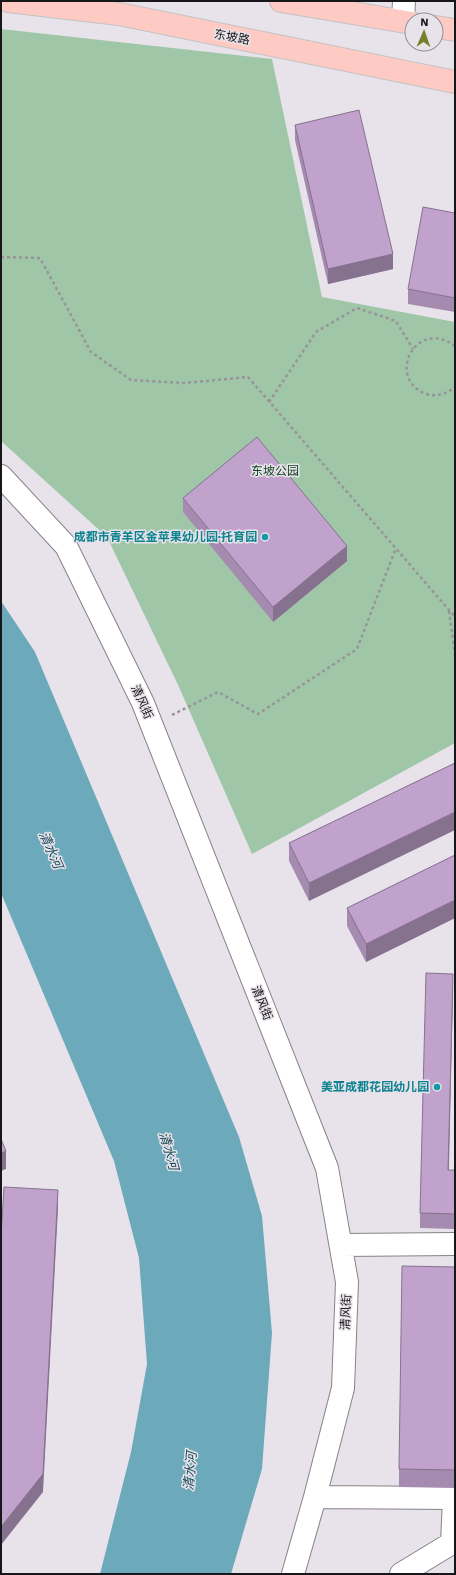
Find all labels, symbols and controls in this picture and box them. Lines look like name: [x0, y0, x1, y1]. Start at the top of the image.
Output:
north arrow: [404, 12, 444, 52]
text: N: [420, 16, 429, 29]
street label: 东坡路: [213, 27, 251, 47]
park label: 东坡公园: [251, 464, 299, 478]
place label: 成都市青羊区金苹果幼儿园·托育园: [74, 530, 257, 544]
marker: 成都市青羊区金苹果幼儿园·托育园: [260, 532, 270, 542]
street label: 清风街: [128, 683, 156, 721]
water label: 清水河: [36, 829, 67, 874]
street label: 清风街: [249, 984, 275, 1022]
place label: 美亚成都花园幼儿园: [321, 1080, 429, 1094]
marker: 美亚成都花园幼儿园: [432, 1082, 442, 1092]
water label: 清水河: [156, 1130, 182, 1175]
street label: 清风街: [338, 1294, 354, 1330]
water label: 清水河: [181, 1448, 199, 1491]

